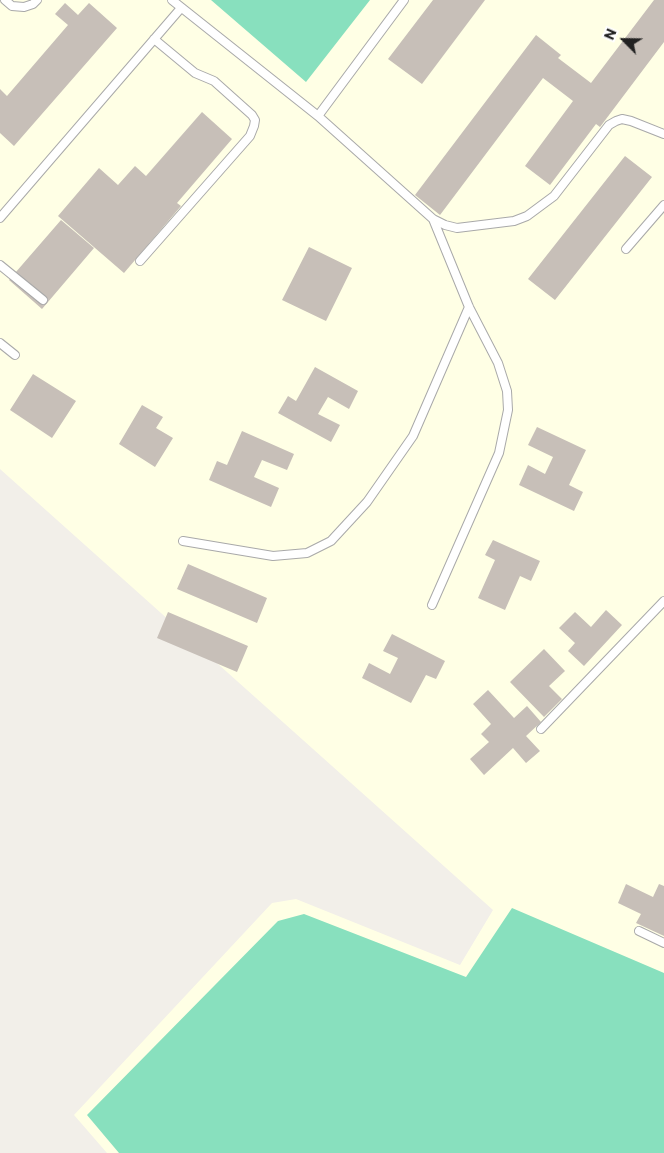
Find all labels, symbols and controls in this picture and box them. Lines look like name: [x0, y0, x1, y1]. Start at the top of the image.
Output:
north arrow: [599, 15, 649, 65]
text: N: [600, 26, 620, 42]

